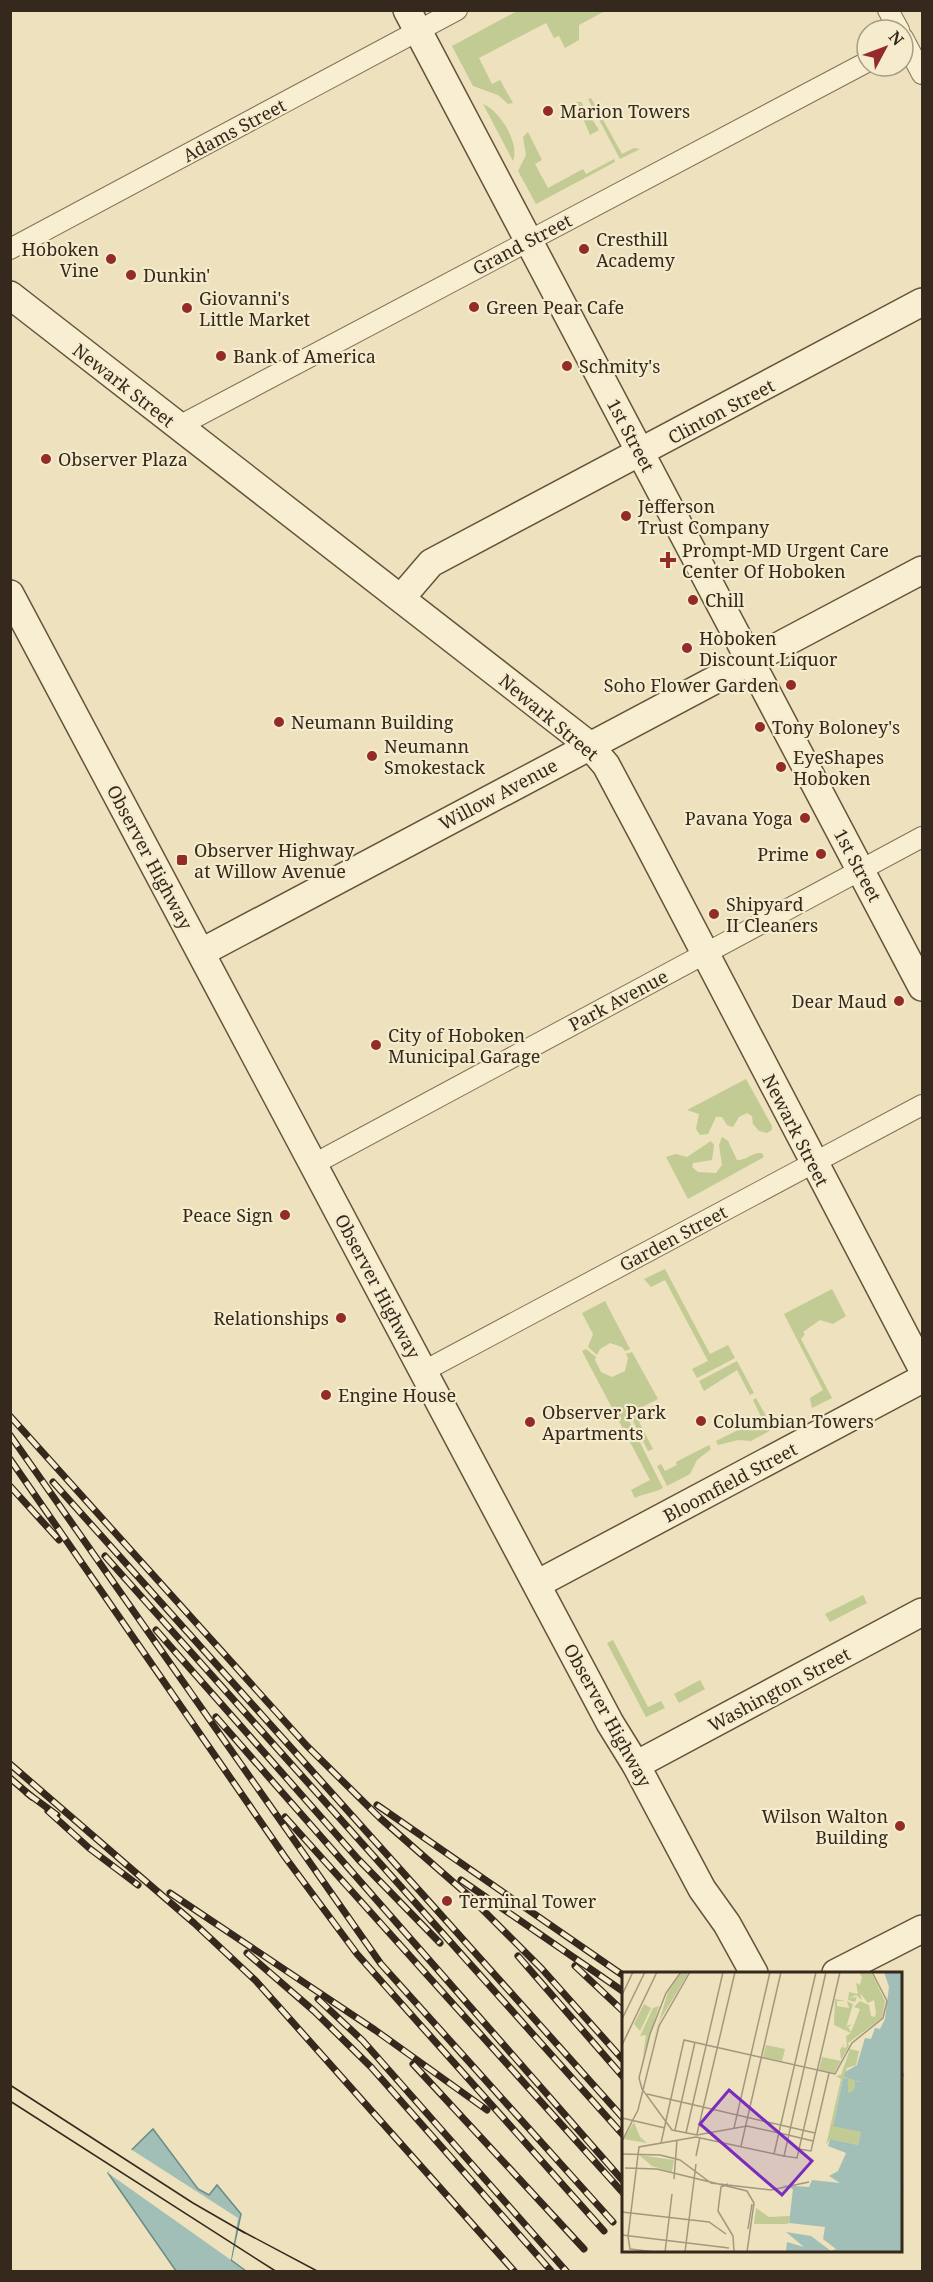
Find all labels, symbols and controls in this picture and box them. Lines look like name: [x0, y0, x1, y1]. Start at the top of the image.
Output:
north arrow: [855, 18, 915, 78]
text: N: [884, 26, 909, 50]
street label: Adams Street: [178, 93, 290, 167]
place label: Marion Towers: [560, 99, 690, 123]
marker: Marion Towers: [541, 104, 555, 118]
street label: Grand Street: [468, 208, 576, 280]
place label: Cresthill Academy: [596, 227, 676, 272]
place label: Hoboken Vine: [21, 237, 99, 282]
marker: Cresthill Academy: [577, 242, 591, 256]
marker: Hoboken Vine: [104, 252, 118, 266]
place label: Dunkin': [143, 263, 210, 287]
marker: Dunkin': [124, 268, 138, 282]
place label: Giovanni's Little Market: [199, 286, 310, 331]
place label: Green Pear Cafe: [486, 295, 624, 319]
marker: Green Pear Cafe: [467, 300, 481, 314]
marker: Giovanni's Little Market: [180, 301, 194, 315]
street label: Newark Street: [68, 338, 180, 432]
place label: Bank of America: [233, 344, 376, 368]
marker: Bank of America: [214, 349, 228, 363]
place label: Schmity's: [579, 354, 660, 378]
marker: Schmity's: [560, 359, 574, 373]
street label: Clinton Street: [664, 373, 778, 449]
street label: 1st Street: [602, 394, 660, 476]
place label: Observer Plaza: [58, 447, 188, 471]
marker: Observer Plaza: [39, 452, 53, 466]
place label: Jefferson Trust Company: [637, 494, 770, 539]
marker: Jefferson Trust Company: [619, 509, 633, 523]
place label: Prompt-MD Urgent Care Center Of Hoboken: [682, 538, 889, 583]
marker: Prompt-MD Urgent Care Center Of Hoboken: [659, 551, 677, 569]
place label: Chill: [705, 588, 745, 612]
marker: Chill: [686, 593, 700, 607]
place label: Hoboken Discount Liquor: [699, 626, 838, 671]
marker: Hoboken Discount Liquor: [680, 641, 694, 655]
street label: Newark Street: [494, 668, 604, 766]
place label: Soho Flower Garden: [604, 673, 779, 697]
marker: Soho Flower Garden: [784, 678, 798, 692]
place label: Neumann Building: [291, 710, 454, 734]
marker: Neumann Building: [272, 715, 286, 729]
place label: Tony Boloney's: [772, 715, 900, 739]
marker: Tony Boloney's: [753, 720, 767, 734]
place label: Neumann Smokestack: [384, 734, 485, 779]
place label: EyeShapes Hoboken: [793, 745, 884, 790]
marker: Neumann Smokestack: [365, 749, 379, 763]
street label: Willow Avenue: [435, 753, 561, 835]
marker: EyeShapes Hoboken: [774, 760, 788, 774]
street label: Observer Highway: [102, 781, 199, 934]
place label: Pavana Yoga: [685, 806, 793, 830]
marker: Pavana Yoga: [798, 811, 812, 825]
street label: 1st Street: [829, 824, 887, 906]
place label: Observer Highway at Willow Avenue: [194, 838, 355, 883]
place label: Prime: [757, 842, 809, 866]
marker: Prime: [814, 847, 828, 861]
marker: Observer Highway at Willow Avenue: [175, 853, 189, 867]
place label: Shipyard II Cleaners: [726, 892, 818, 937]
marker: Shipyard II Cleaners: [707, 907, 721, 921]
street label: Park Avenue: [564, 964, 672, 1036]
place label: Dear Maud: [791, 989, 887, 1013]
marker: Dear Maud: [892, 994, 906, 1008]
place label: City of Hoboken Municipal Garage: [388, 1023, 540, 1068]
marker: City of Hoboken Municipal Garage: [369, 1038, 383, 1052]
street label: Newark Street: [757, 1070, 835, 1190]
street label: Garden Street: [615, 1200, 731, 1276]
place label: Peace Sign: [182, 1203, 273, 1227]
marker: Peace Sign: [278, 1208, 292, 1222]
street label: Observer Highway: [330, 1210, 427, 1363]
place label: Relationships: [213, 1306, 329, 1330]
marker: Relationships: [334, 1311, 348, 1325]
place label: Engine House: [338, 1383, 456, 1407]
marker: Engine House: [319, 1388, 333, 1402]
place label: Observer Park Apartments: [542, 1400, 666, 1445]
place label: Columbian Towers: [713, 1409, 874, 1433]
marker: Columbian Towers: [694, 1414, 708, 1428]
marker: Observer Park Apartments: [523, 1415, 537, 1429]
street label: Bloomfield Street: [659, 1437, 801, 1527]
street label: Observer Highway: [559, 1639, 658, 1792]
street label: Washington Street: [704, 1641, 854, 1737]
place label: Wilson Walton Building: [761, 1804, 888, 1849]
marker: Wilson Walton Building: [893, 1819, 907, 1833]
place label: Terminal Tower: [459, 1889, 597, 1913]
marker: Terminal Tower: [440, 1894, 454, 1908]
inset map: [622, 1972, 903, 2252]

